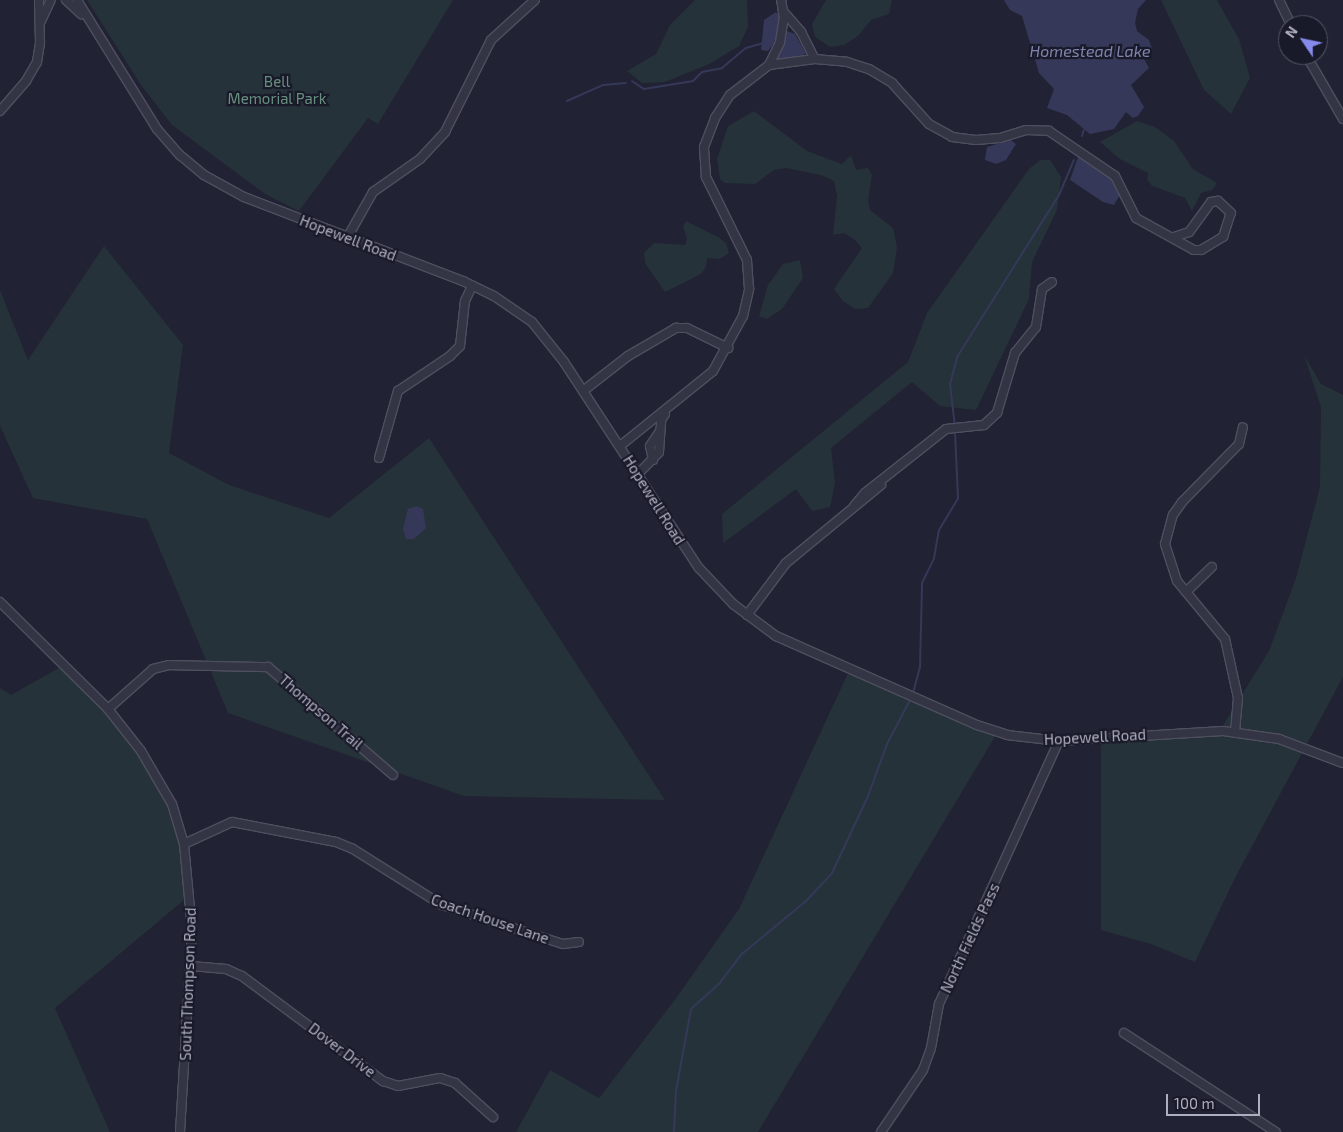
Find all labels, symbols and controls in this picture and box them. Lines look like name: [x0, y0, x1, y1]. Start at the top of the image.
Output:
north arrow: [1278, 15, 1328, 65]
text: N: [1281, 23, 1301, 41]
water label: Homestead Lake: [1030, 41, 1150, 61]
park label: Bell Memorial Park: [227, 72, 327, 107]
street label: Hopewell Road: [297, 211, 399, 265]
street label: Hopewell Road: [619, 452, 689, 548]
street label: Thompson Trail: [275, 671, 367, 753]
street label: Hopewell Road: [1043, 725, 1147, 749]
street label: North Fields Pass: [937, 880, 1003, 996]
street label: Coach House Lane: [429, 890, 551, 948]
street label: South Thompson Road: [176, 907, 200, 1061]
street label: Dover Drive: [305, 1019, 379, 1081]
scale bar: [1168, 1084, 1262, 1116]
text: 100 m: [1174, 1094, 1215, 1112]

